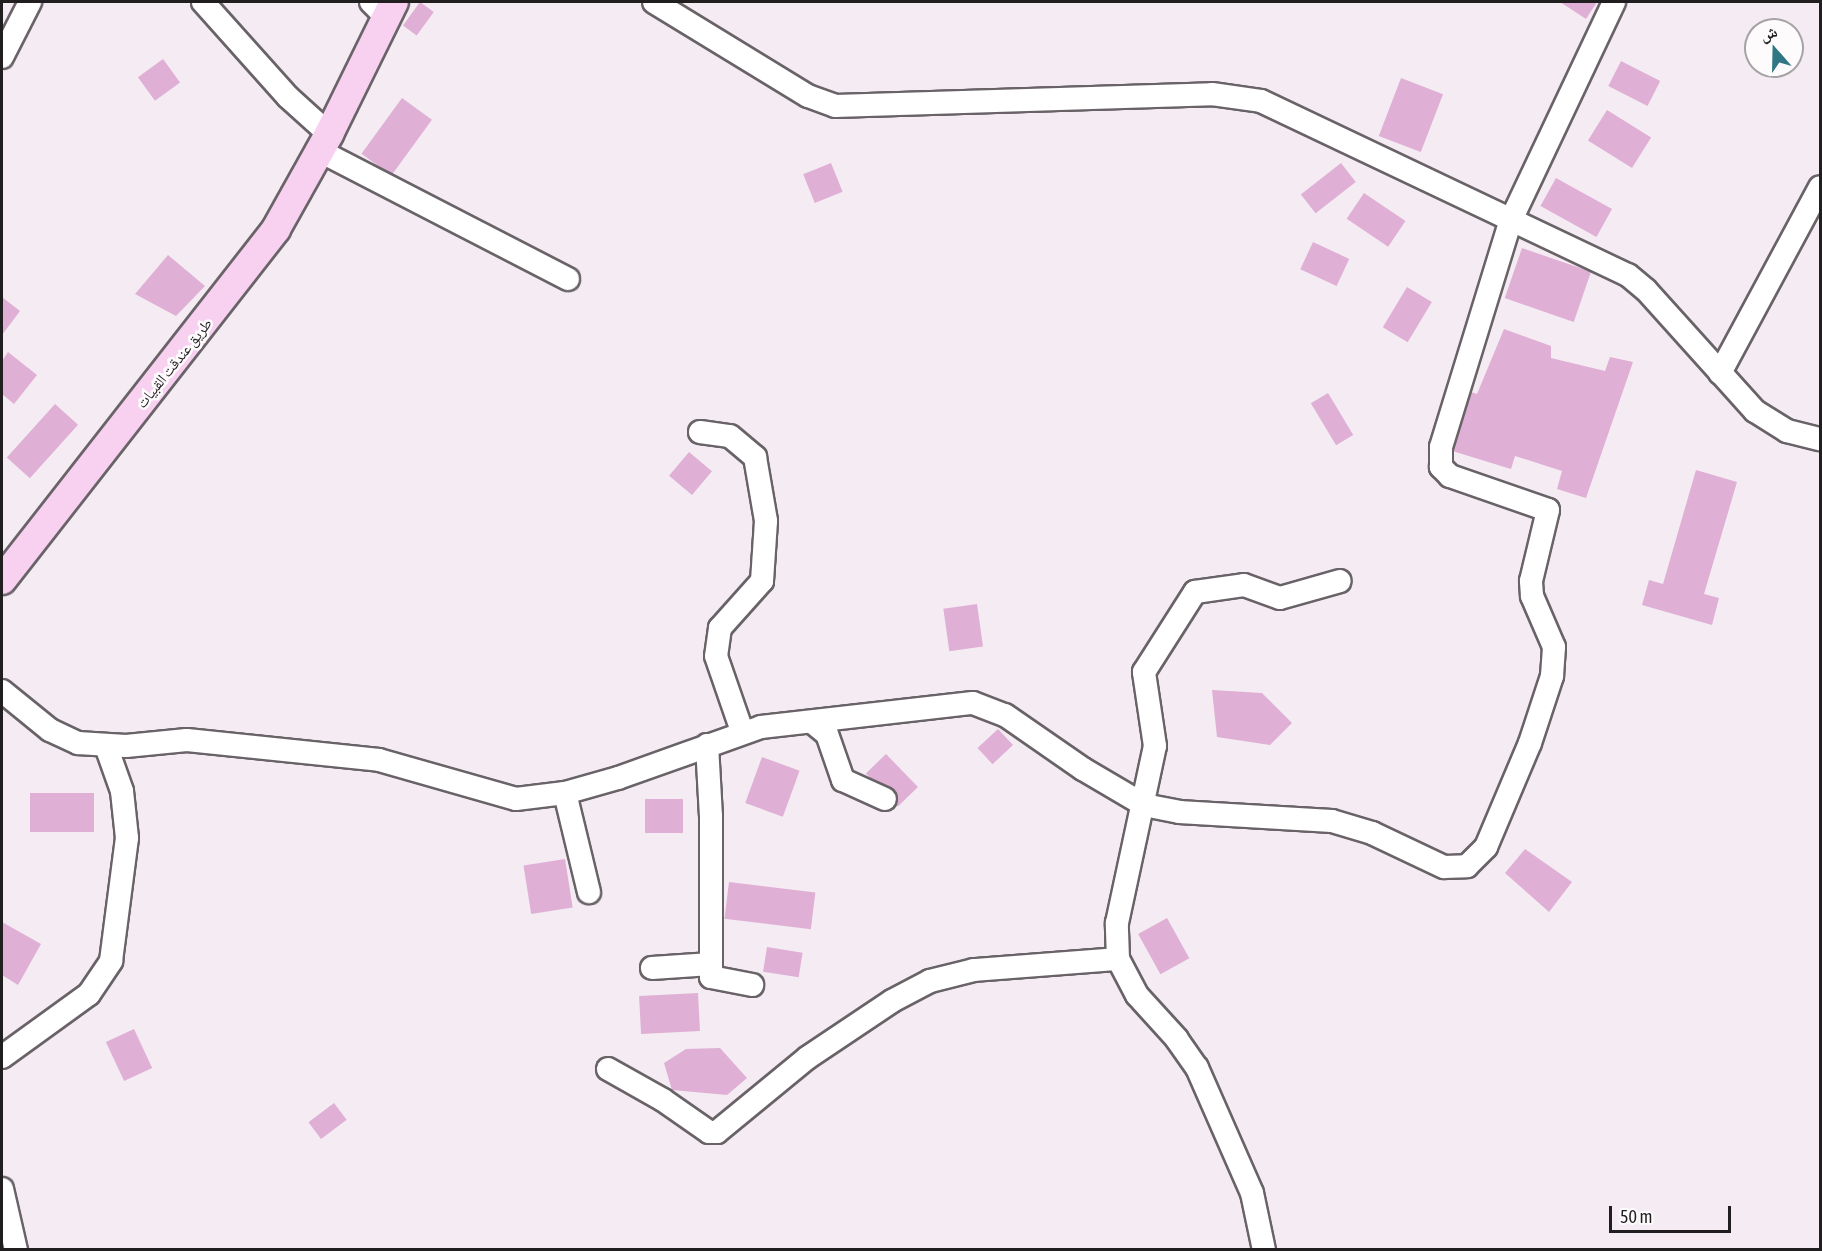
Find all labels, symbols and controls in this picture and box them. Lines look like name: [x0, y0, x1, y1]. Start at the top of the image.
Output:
north arrow: [1744, 18, 1804, 78]
text: ش: [1757, 22, 1780, 44]
street label: طريق عندقت القبيات: [132, 315, 216, 411]
scale bar: [1612, 1194, 1734, 1232]
text: 50 m: [1620, 1206, 1652, 1227]

